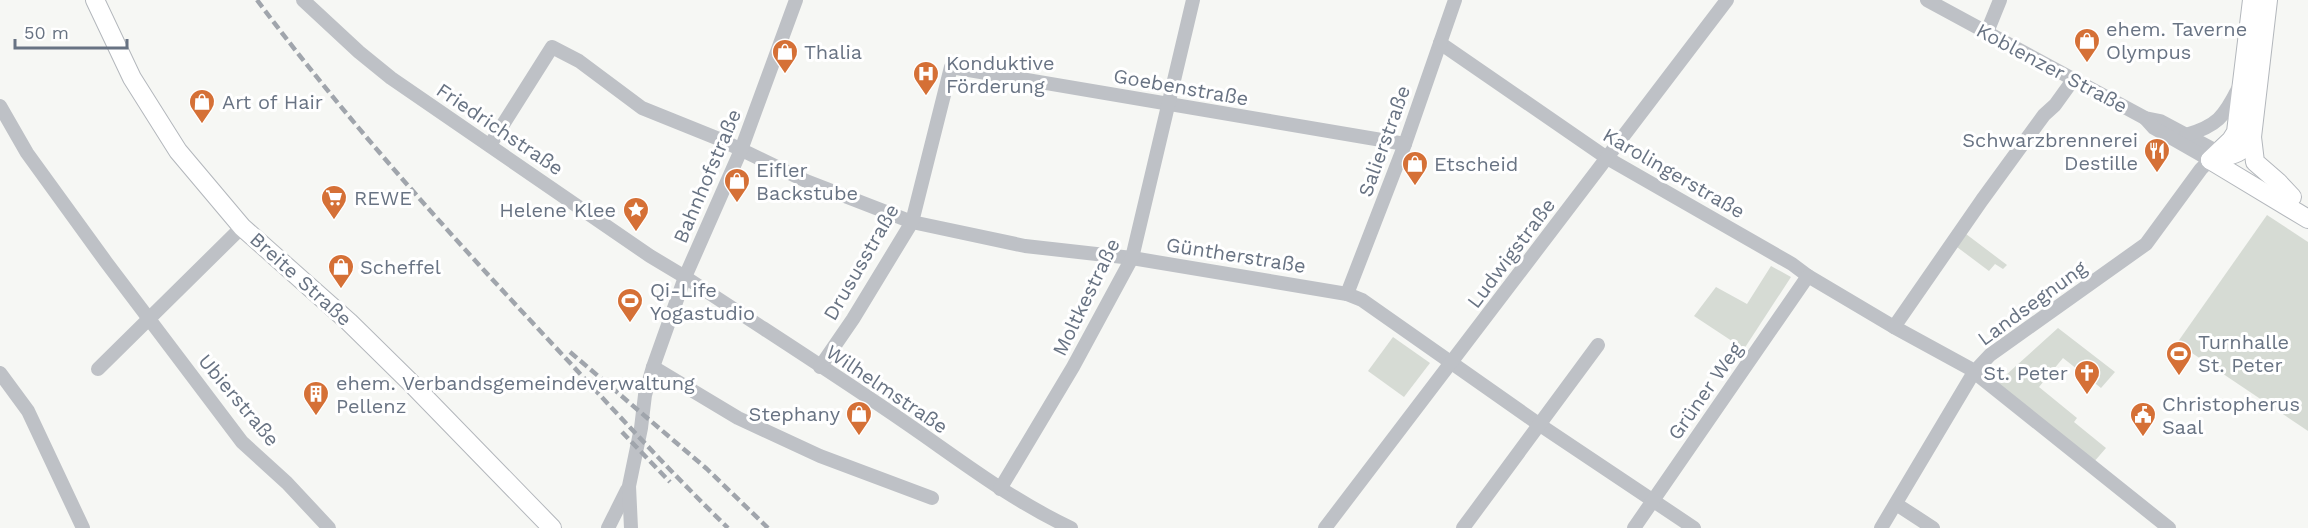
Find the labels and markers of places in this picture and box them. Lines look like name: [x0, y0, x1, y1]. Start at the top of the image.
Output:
place label: ehem. Taverne Olympus: [2106, 17, 2247, 64]
shop icon: ehem. Taverne Olympus: [2072, 26, 2102, 64]
shop icon: Thalia: [770, 37, 800, 75]
place label: Thalia: [804, 40, 862, 64]
place label: Konduktive Förderung: [946, 51, 1055, 98]
hospital icon: Konduktive Förderung: [911, 59, 941, 97]
shop icon: Art of Hair: [187, 87, 217, 125]
place label: Art of Hair: [222, 90, 323, 114]
place label: Schwarzbrennerei Destille: [1962, 128, 2138, 175]
restaurant icon: Schwarzbrennerei Destille: [2142, 136, 2172, 174]
shop icon: Etscheid: [1400, 149, 1430, 187]
place label: Etscheid: [1434, 152, 1518, 176]
place label: Eifler Backstube: [756, 158, 858, 205]
shop icon: Eifler Backstube: [722, 166, 752, 204]
supermarket icon: REWE: [319, 183, 349, 221]
place label: REWE: [354, 186, 412, 210]
place icon: Helene Klee: [621, 195, 651, 233]
place label: Helene Klee: [499, 198, 616, 222]
shop icon: Scheffel: [326, 252, 356, 290]
place label: Scheffel: [360, 255, 441, 279]
place label: Qi-Life Yogastudio: [650, 278, 755, 325]
sports icon: Qi-Life Yogastudio: [615, 286, 645, 324]
place label: Turnhalle St. Peter: [2198, 330, 2289, 377]
sports icon: Turnhalle St. Peter: [2164, 339, 2194, 377]
church icon: St. Peter: [2072, 358, 2102, 396]
place label: St. Peter: [1983, 361, 2068, 385]
place label: ehem. Verbandsgemeindeverwaltung Pellenz: [336, 371, 695, 418]
building icon: ehem. Verbandsgemeindeverwaltung Pellenz: [301, 379, 331, 417]
place label: Christopherus Saal: [2162, 392, 2300, 439]
shop icon: Stephany: [844, 399, 874, 437]
public building icon: Christopherus Saal: [2128, 400, 2158, 438]
place label: Stephany: [749, 402, 841, 426]

